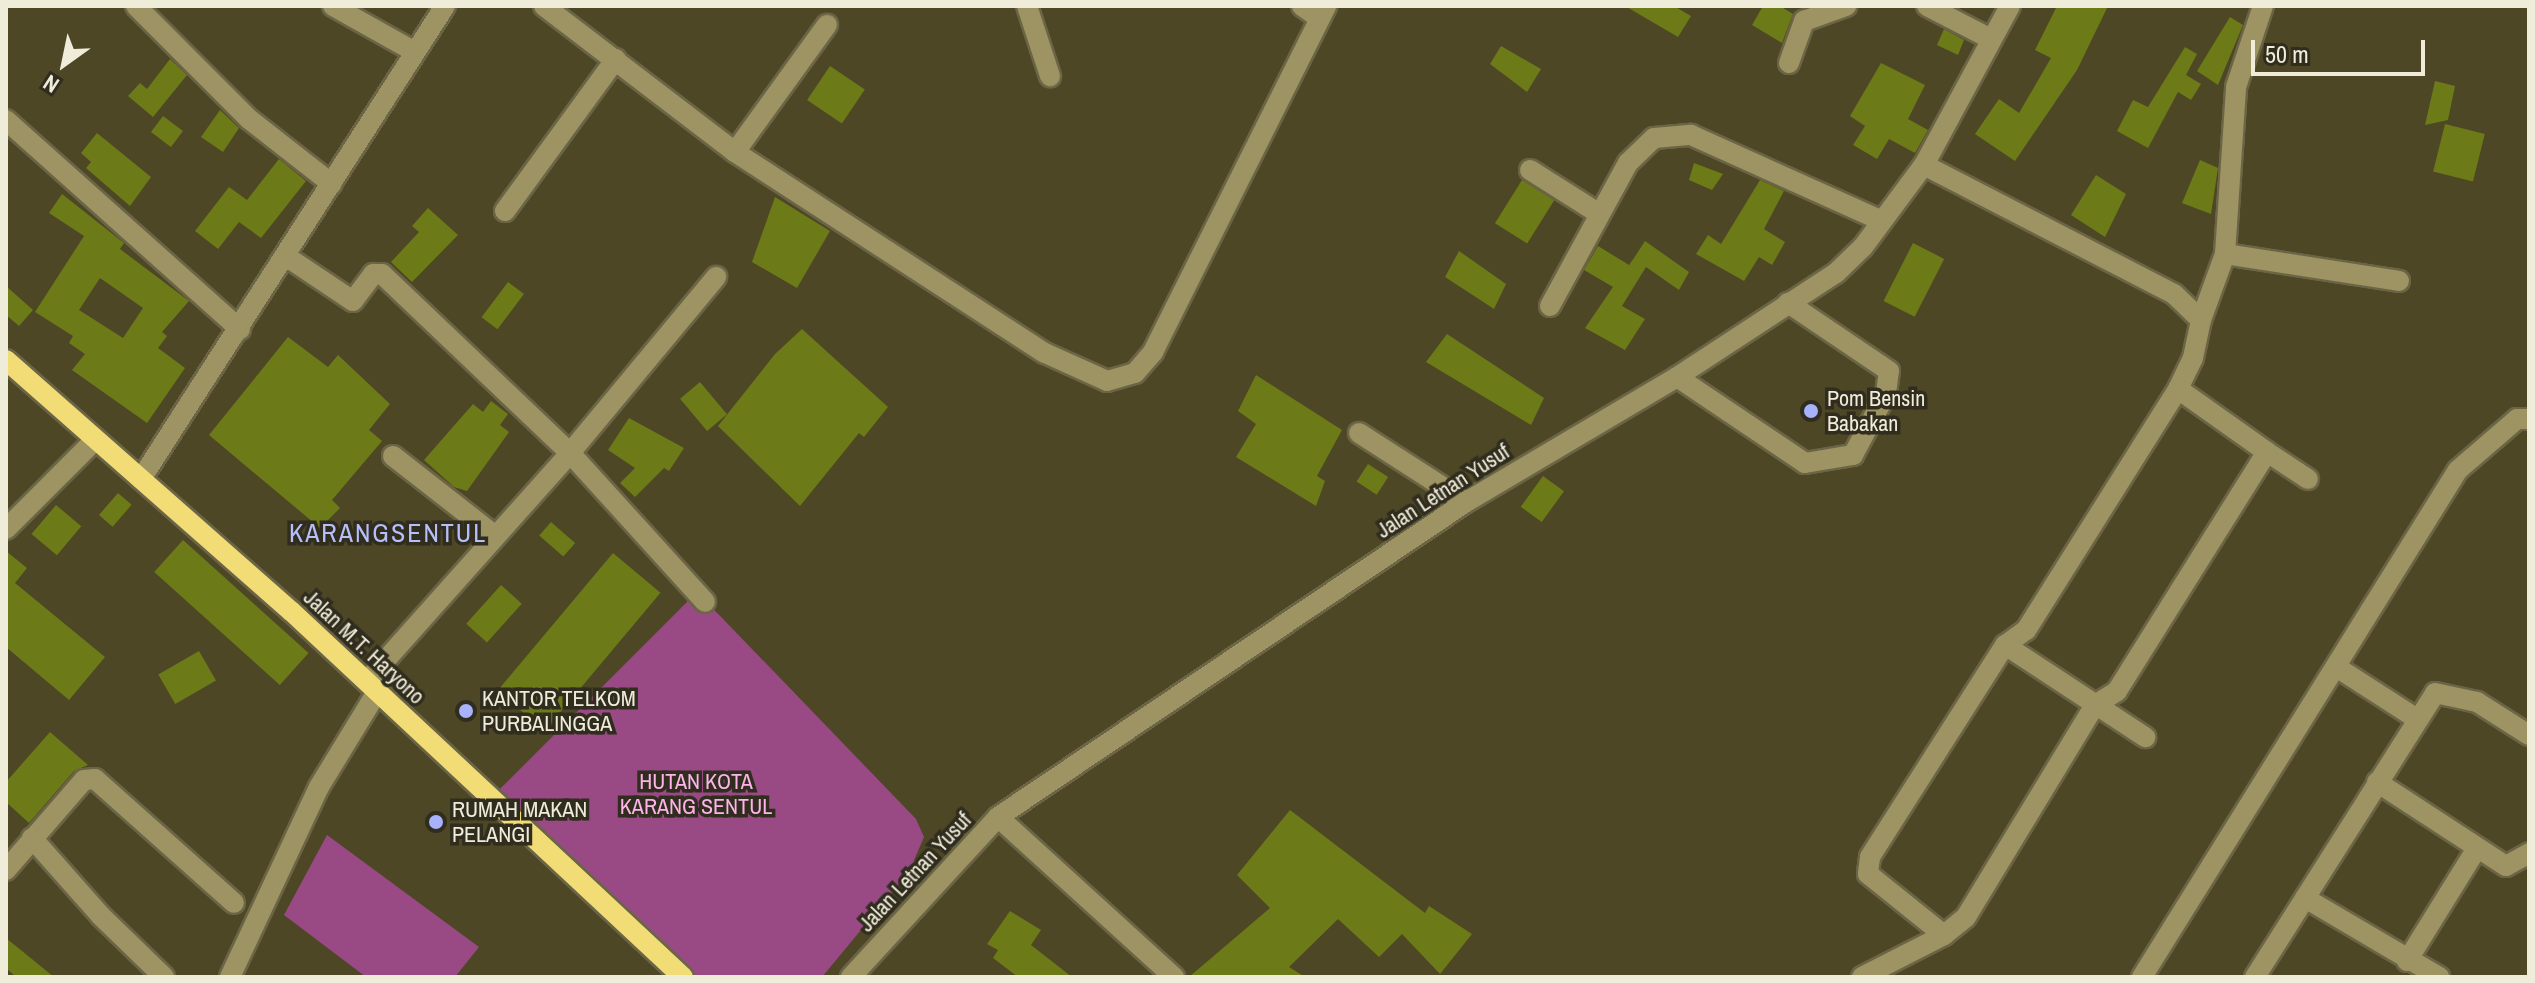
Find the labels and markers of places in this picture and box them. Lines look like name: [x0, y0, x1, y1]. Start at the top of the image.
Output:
place label: Pom Bensin Babakan: [1827, 385, 1925, 436]
marker: Pom Bensin Babakan: [1802, 402, 1820, 420]
place label: KANTOR TELKOM PURBALINGGA: [482, 685, 636, 736]
marker: KANTOR TELKOM PURBALINGGA: [457, 702, 475, 720]
place label: RUMAH MAKAN PELANGI: [452, 796, 587, 848]
marker: RUMAH MAKAN PELANGI: [427, 813, 445, 831]

